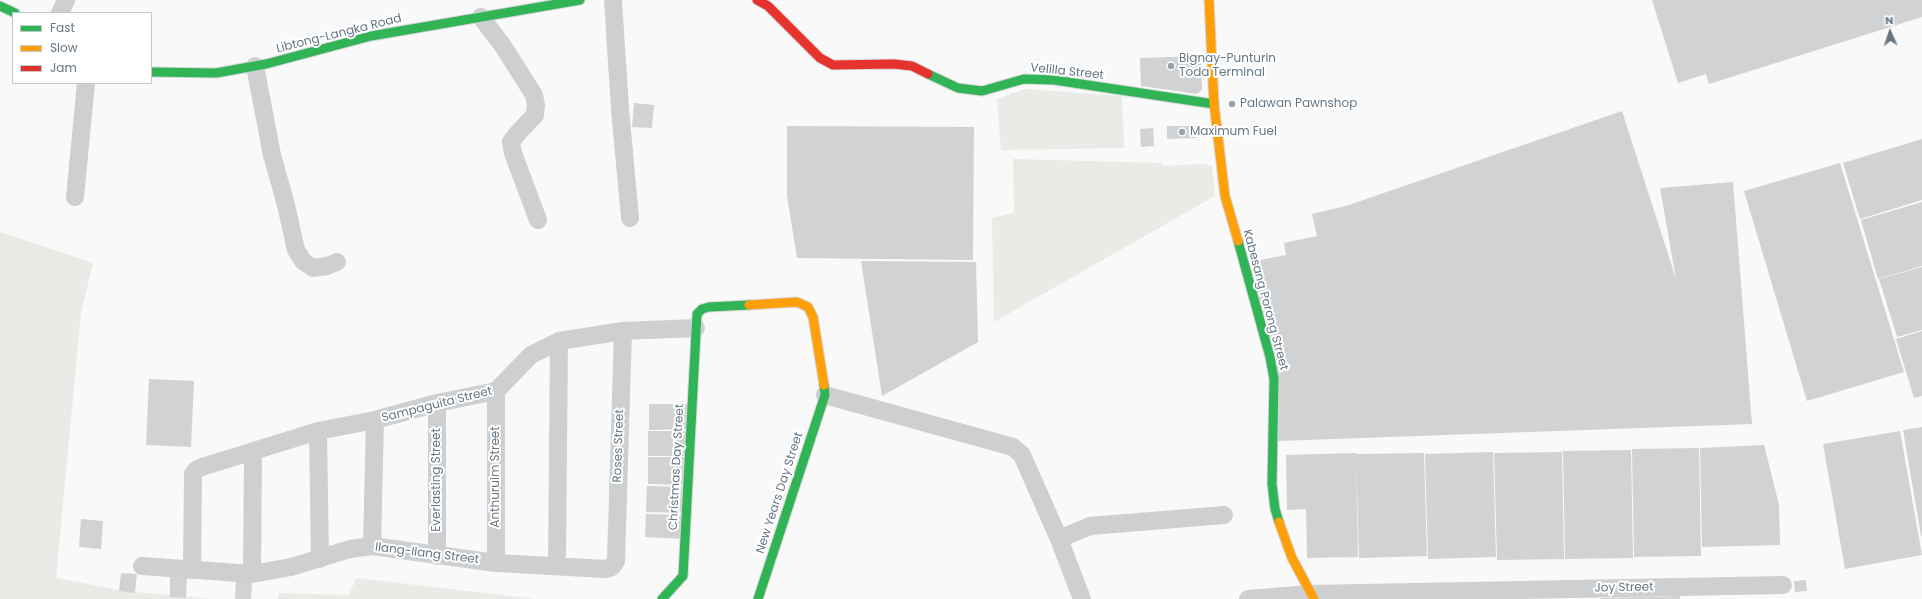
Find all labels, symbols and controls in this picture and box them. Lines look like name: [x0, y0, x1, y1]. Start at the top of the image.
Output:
street label: Libtong-Langka Road: [275, 11, 403, 57]
legend: [12, 12, 152, 84]
north arrow: [1870, 12, 1910, 52]
text: N: [1885, 12, 1894, 28]
text: Fast: [50, 19, 75, 36]
text: Slow: [50, 39, 78, 56]
place label: Bignay-Punturin Toda Terminal: [1179, 52, 1276, 80]
text: Jam: [50, 59, 77, 76]
street label: Velilla Street: [1030, 61, 1104, 83]
marker: Bignay-Punturin Toda Terminal: [1166, 61, 1176, 71]
place label: Palawan Pawnshop: [1240, 97, 1357, 111]
marker: Palawan Pawnshop: [1227, 99, 1237, 109]
place label: Maximum Fuel: [1190, 125, 1277, 139]
marker: Maximum Fuel: [1177, 127, 1187, 137]
street label: Kabesang Porong Street: [1239, 228, 1291, 372]
street label: Sampaguita Street: [380, 384, 494, 426]
street label: Christmas Day Street: [666, 403, 688, 531]
street label: Roses Street: [611, 409, 627, 483]
street label: Anthuruim Street: [489, 426, 503, 528]
street label: Everlasting Street: [430, 428, 444, 532]
street label: New Years Day Street: [754, 430, 806, 556]
street label: Ilang-Ilang Street: [374, 540, 480, 568]
street label: Joy Street: [1594, 580, 1654, 596]

